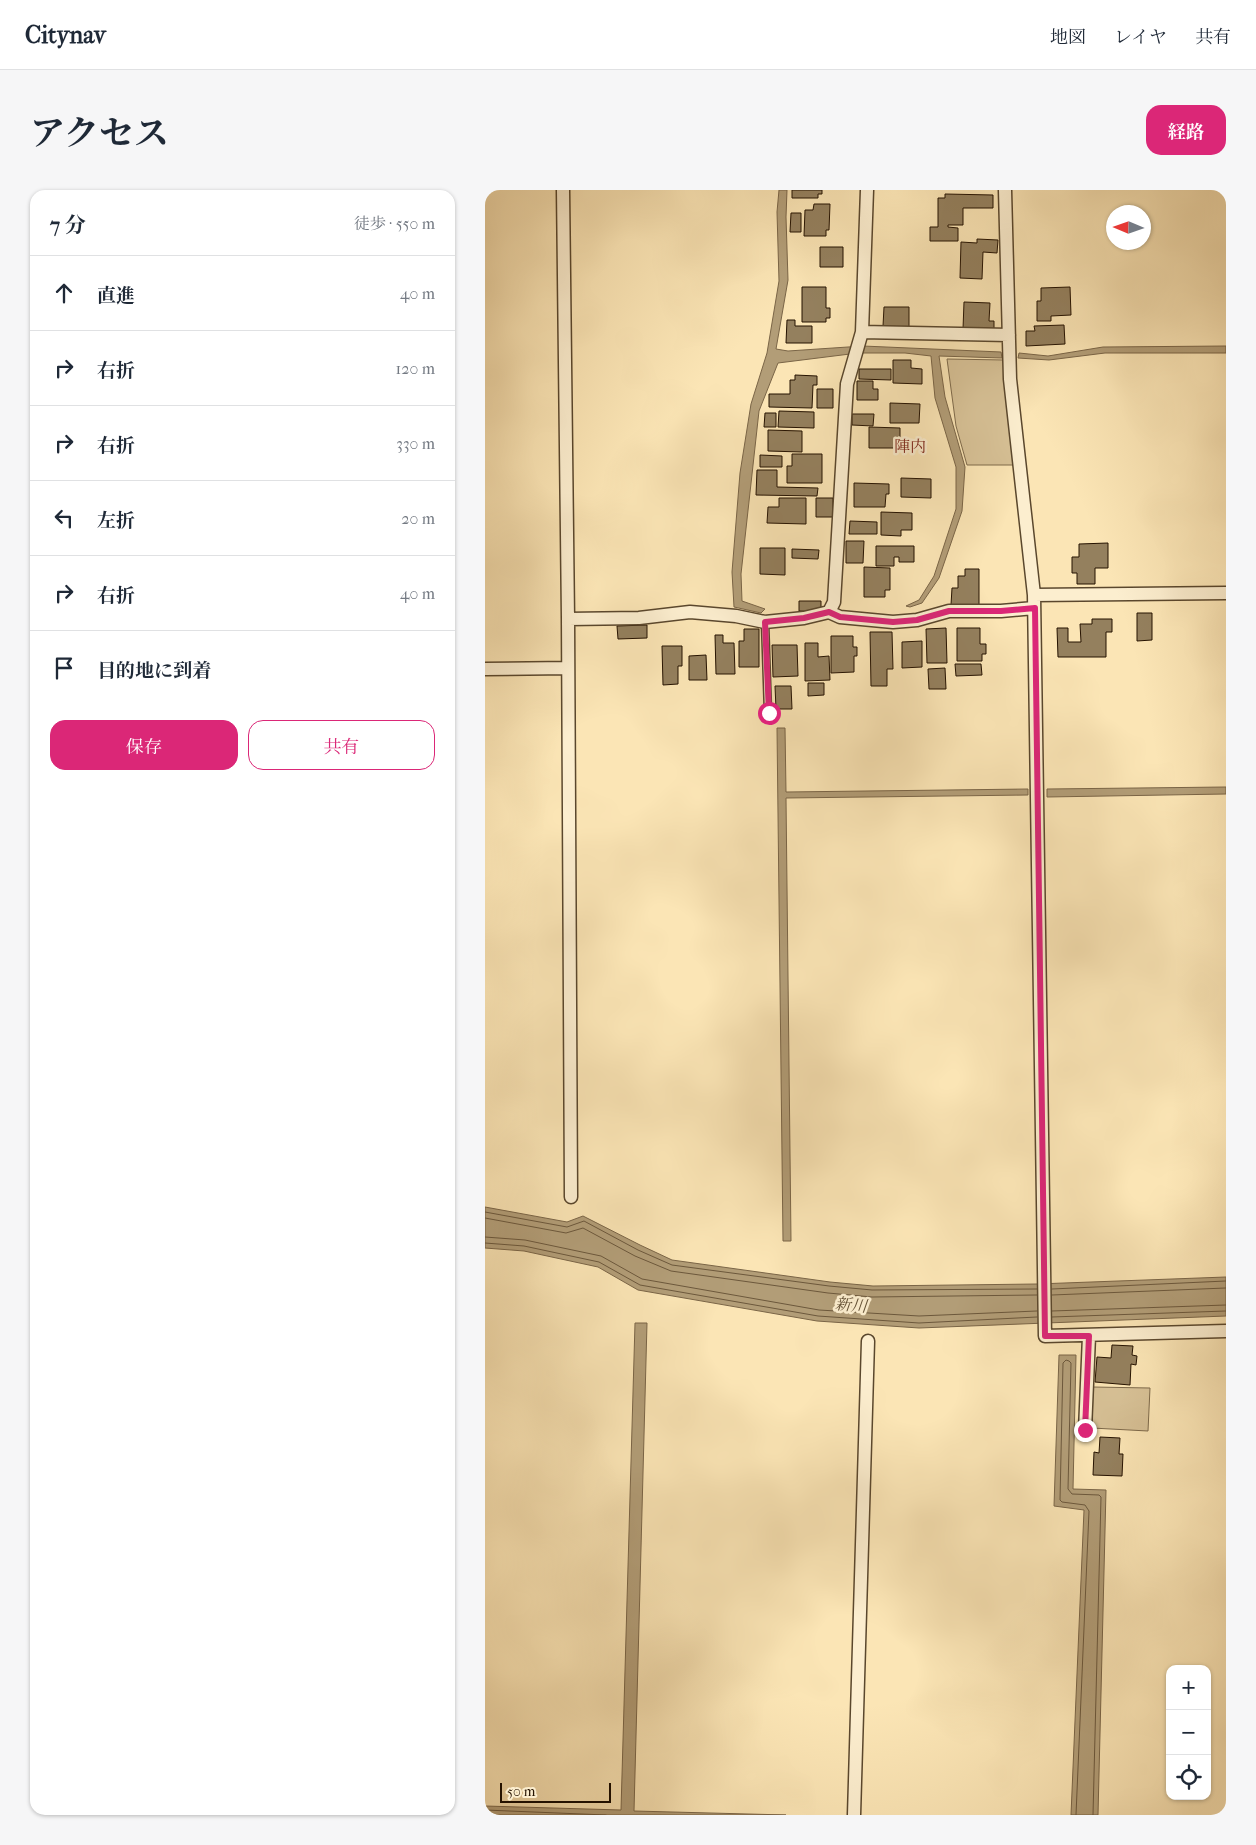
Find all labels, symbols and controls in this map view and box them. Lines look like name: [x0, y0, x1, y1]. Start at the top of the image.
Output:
text: Citynav: [25, 21, 106, 49]
text: 地図: [1050, 27, 1086, 48]
text: レイヤ: [1114, 27, 1167, 48]
text: 共有: [1195, 27, 1231, 48]
button: 経路: [1146, 105, 1226, 155]
text: アクセス: [30, 113, 169, 154]
north arrow: [1106, 205, 1151, 250]
text: 7 分: [50, 213, 86, 237]
text: 徒歩 · 550 m: [354, 214, 435, 233]
icon: ahead: [50, 279, 78, 307]
text: 40 m: [400, 284, 435, 303]
text: 直進: [97, 285, 135, 307]
icon: right: [50, 354, 78, 382]
text: 120 m: [396, 359, 435, 378]
text: 右折: [97, 360, 135, 382]
icon: right: [50, 429, 78, 457]
text: 330 m: [396, 434, 435, 453]
text: 右折: [97, 435, 135, 457]
district label: 陣内: [894, 437, 926, 456]
icon: left: [50, 504, 78, 532]
text: 20 m: [401, 509, 435, 528]
text: 左折: [97, 510, 135, 532]
icon: right: [50, 579, 78, 607]
text: 40 m: [400, 584, 435, 603]
text: 右折: [97, 585, 135, 607]
icon: arrive: [50, 654, 78, 682]
text: 目的地に到着: [97, 660, 211, 682]
route start: [758, 702, 781, 725]
button: 保存: [50, 720, 238, 770]
button: 共有: [248, 720, 435, 770]
water label: 新川: [834, 1294, 870, 1316]
route end: [1074, 1419, 1097, 1442]
map controls: [1166, 1665, 1211, 1800]
button: +: [1166, 1665, 1211, 1710]
button: −: [1166, 1710, 1211, 1755]
button: locate: [1166, 1755, 1211, 1800]
scale bar: [500, 1780, 611, 1803]
text: 50 m: [507, 1783, 535, 1800]

